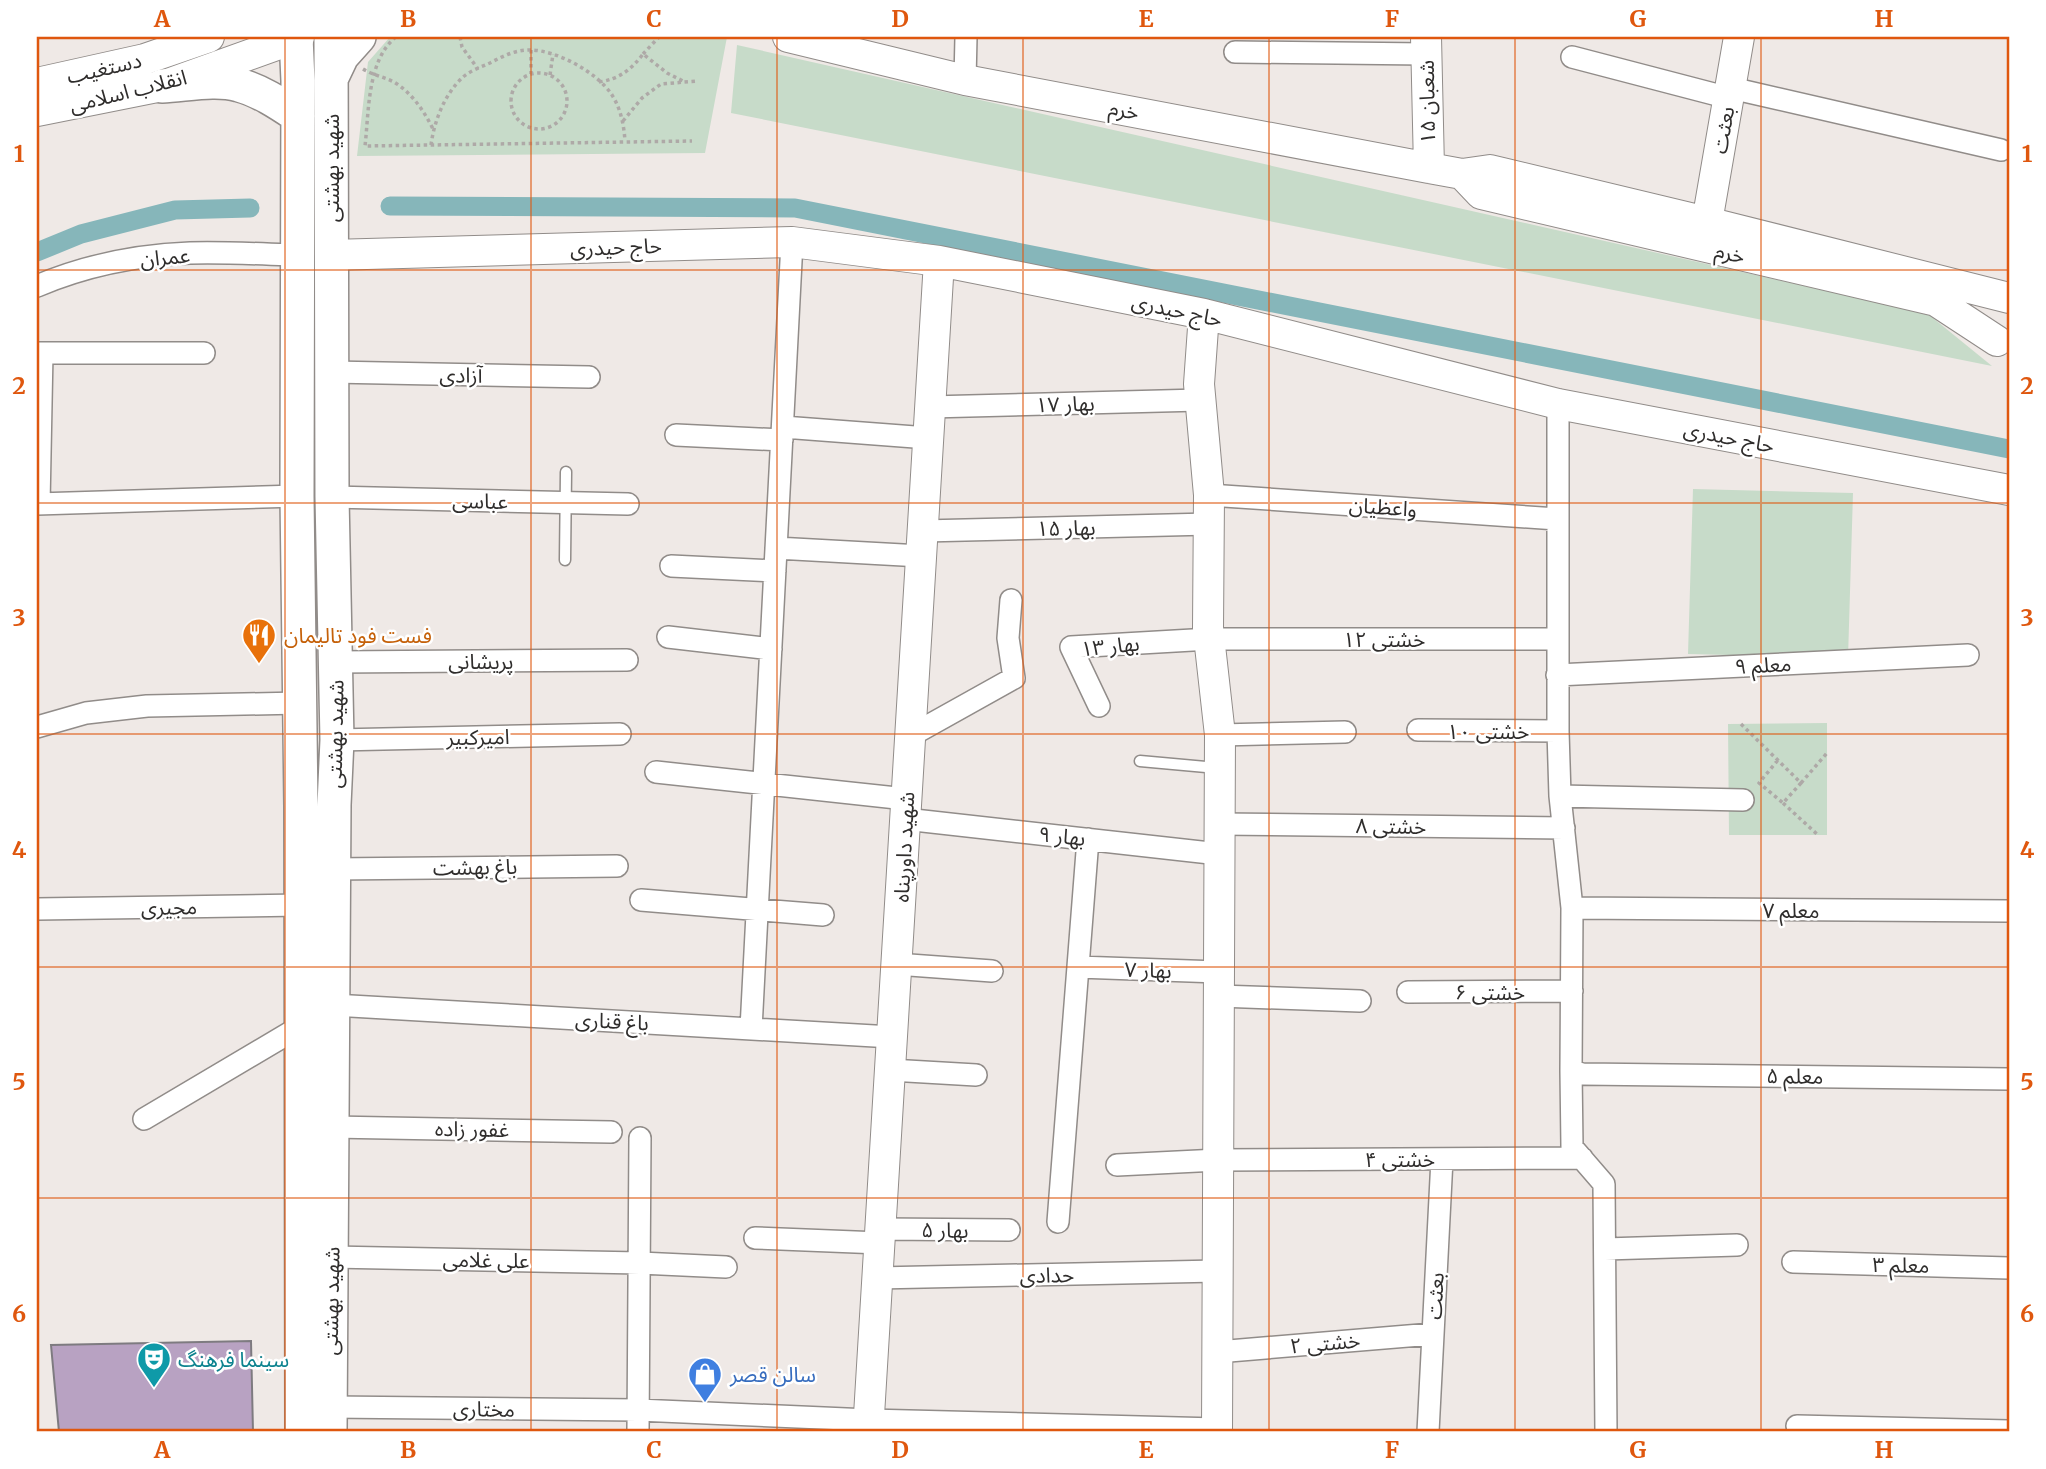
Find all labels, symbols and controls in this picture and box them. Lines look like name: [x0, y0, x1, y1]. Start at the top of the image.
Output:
text: A: [153, 4, 171, 33]
text: B: [400, 4, 416, 33]
text: C: [646, 4, 662, 33]
text: D: [891, 4, 909, 33]
text: E: [1138, 4, 1154, 33]
text: F: [1385, 4, 1399, 33]
text: G: [1630, 4, 1647, 33]
text: H: [1875, 4, 1894, 33]
street label: دستغیب: [64, 46, 144, 90]
street label: ۱۵ شعبان: [1413, 60, 1441, 144]
street label: انقلاب اسلامی: [67, 63, 189, 119]
street label: خرم: [1106, 94, 1141, 129]
street label: بعثت: [1706, 104, 1740, 156]
street label: شهید بهشتی: [318, 114, 345, 222]
text: 1: [14, 139, 25, 168]
text: 1: [2022, 139, 2033, 168]
street label: حاج حیدری: [570, 232, 662, 264]
street label: خرم: [1712, 236, 1748, 272]
street label: عمران: [139, 241, 191, 273]
street label: حاج حیدری: [1129, 287, 1225, 335]
street label: آزادی: [439, 361, 484, 389]
text: 2: [12, 371, 26, 400]
text: 2: [2020, 371, 2034, 400]
street label: بهار ۱۷: [1035, 389, 1095, 419]
street label: حاج حیدری: [1681, 415, 1777, 461]
street label: عباسی: [452, 487, 508, 515]
street label: واعظیان: [1348, 491, 1418, 523]
street label: بهار ۱۵: [1036, 514, 1096, 542]
text: 3: [12, 603, 26, 632]
text: 3: [2020, 603, 2034, 632]
restaurant icon: فست فود تالیمان: [240, 616, 278, 665]
place label: فست فود تالیمان: [284, 622, 432, 649]
street label: خشتی ۱۲: [1343, 626, 1425, 653]
street label: بهار ۱۳: [1079, 629, 1141, 663]
street label: پریشانی: [448, 648, 514, 675]
street label: معلم ۹: [1734, 650, 1792, 682]
street label: شهید بهشتی: [321, 680, 349, 788]
street label: خشتی ۱۰: [1447, 718, 1529, 745]
street label: امیرکبیر: [445, 723, 510, 751]
street label: شهید داورپناه: [888, 791, 921, 903]
street label: خشتی ۸: [1356, 812, 1426, 840]
street label: بهار ۹: [1037, 820, 1087, 852]
text: 4: [12, 835, 27, 864]
text: 4: [2020, 835, 2035, 864]
street label: باغ بهشت: [433, 853, 518, 883]
street label: مجیری: [141, 893, 197, 921]
street label: معلم ۷: [1762, 897, 1820, 926]
street label: بهار ۷: [1124, 956, 1172, 984]
street label: خشتی ۶: [1455, 979, 1525, 1006]
street label: باغ قناری: [574, 1006, 650, 1038]
street label: معلم ۵: [1766, 1062, 1824, 1092]
text: 5: [12, 1067, 26, 1096]
text: 5: [2020, 1067, 2034, 1096]
street label: غفور زاده: [435, 1115, 509, 1143]
street label: خشتی ۴: [1365, 1146, 1435, 1173]
street label: بهار ۵: [921, 1216, 969, 1244]
street label: علی غلامی: [442, 1246, 530, 1274]
street label: شهید بهشتی: [317, 1247, 345, 1355]
street label: معلم ۳: [1872, 1251, 1930, 1281]
street label: حدادی: [1020, 1261, 1074, 1289]
street label: بعثت: [1420, 1272, 1450, 1320]
text: 6: [12, 1299, 26, 1328]
text: 6: [2020, 1299, 2034, 1328]
street label: خشتی ۲: [1289, 1326, 1361, 1360]
theatre icon: سینما فرهنگ: [135, 1340, 173, 1389]
place label: سینما فرهنگ: [178, 1346, 289, 1373]
shop icon: سالن قصر: [686, 1355, 724, 1404]
place label: سالن قصر: [729, 1361, 816, 1388]
street label: مختاری: [453, 1395, 515, 1423]
text: A: [153, 1435, 171, 1464]
text: B: [400, 1435, 416, 1464]
text: C: [646, 1435, 662, 1464]
text: D: [891, 1435, 909, 1464]
text: E: [1138, 1435, 1154, 1464]
text: F: [1385, 1435, 1399, 1464]
text: G: [1630, 1435, 1647, 1464]
text: H: [1875, 1435, 1894, 1464]

